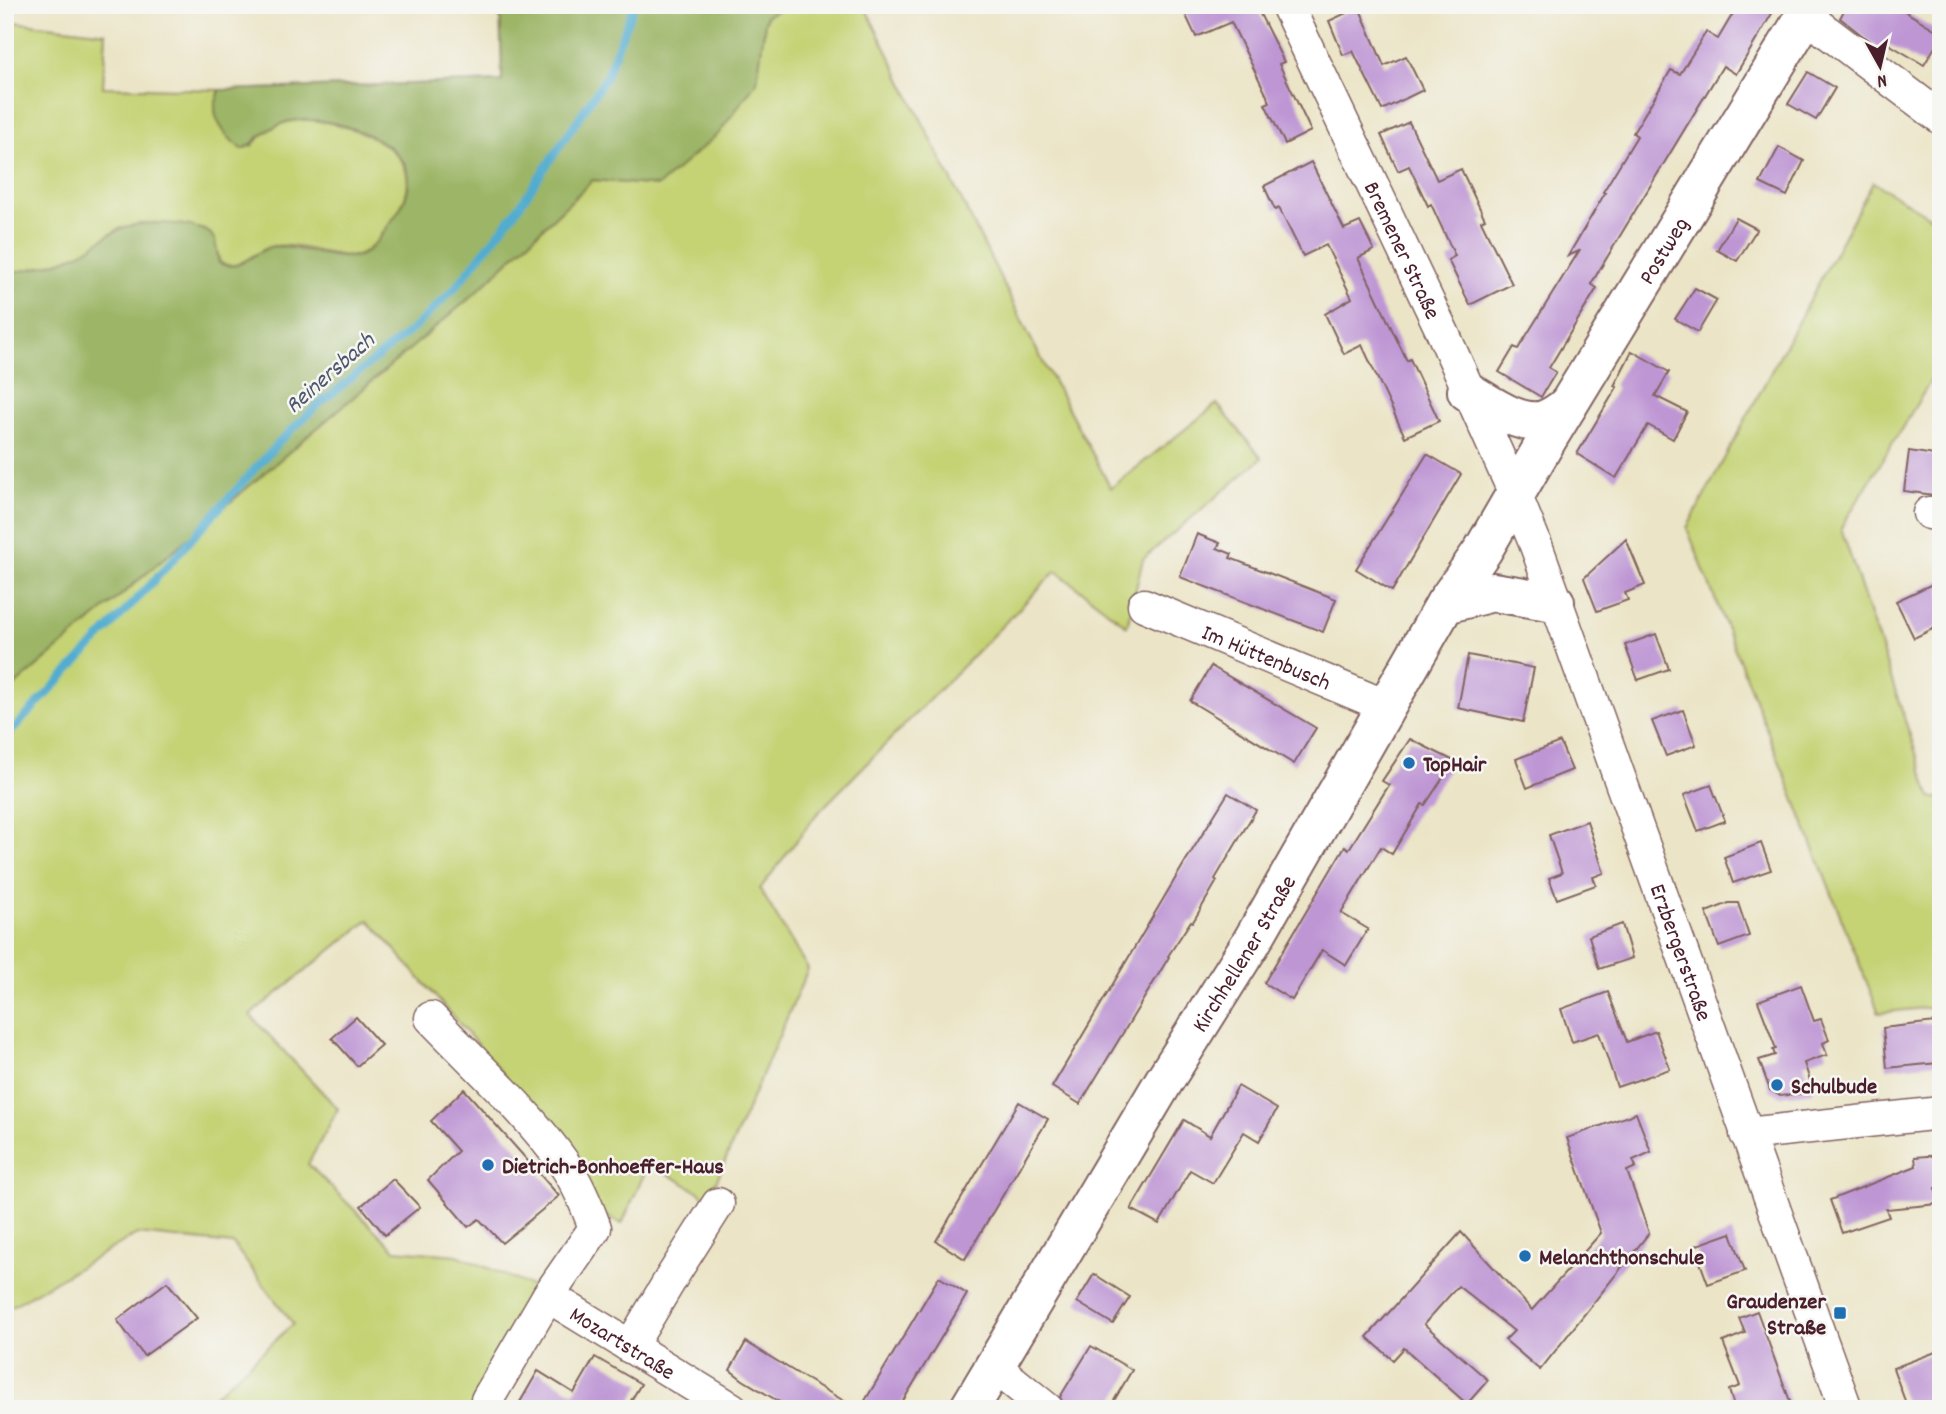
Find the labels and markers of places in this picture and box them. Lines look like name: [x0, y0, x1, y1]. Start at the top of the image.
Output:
place label: TopHair: [1423, 750, 1487, 783]
marker: TopHair: [1401, 755, 1417, 771]
place label: Schulbude: [1791, 1072, 1877, 1105]
marker: Schulbude: [1769, 1077, 1785, 1093]
place label: Dietrich-Bonhoeffer-Haus: [502, 1152, 724, 1185]
marker: Dietrich-Bonhoeffer-Haus: [480, 1157, 496, 1173]
place label: Melanchthonschule: [1539, 1243, 1704, 1276]
marker: Melanchthonschule: [1517, 1248, 1533, 1264]
place label: Graudenzer Straße: [1726, 1287, 1826, 1346]
marker: Graudenzer Straße: [1832, 1305, 1848, 1321]

